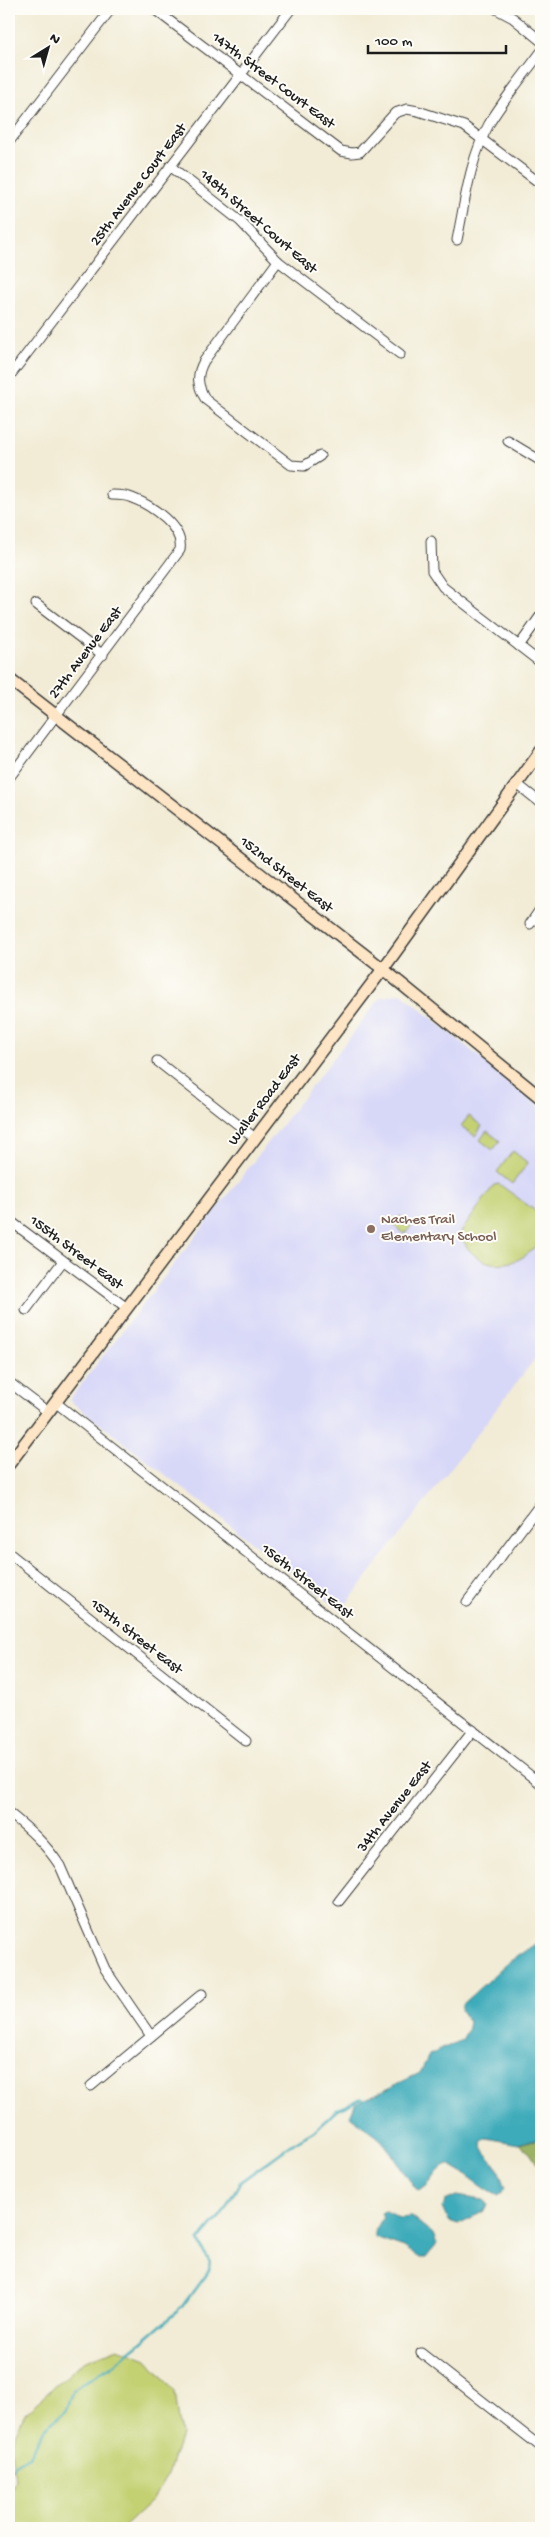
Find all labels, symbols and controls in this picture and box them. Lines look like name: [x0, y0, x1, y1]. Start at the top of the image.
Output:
north arrow: [22, 22, 72, 72]
scale bar: [368, 22, 505, 54]
street label: 147th Street Court East: [207, 28, 340, 134]
text: N: [46, 30, 63, 49]
text: 100 m: [374, 33, 413, 51]
street label: 25th Avenue Court East: [87, 119, 192, 250]
street label: 148th Street Court East: [195, 165, 322, 279]
street label: 27th Avenue East: [45, 602, 128, 703]
street label: 152nd Street East: [235, 832, 338, 918]
street label: Waller Road East: [225, 1049, 306, 1149]
street label: 155th Street East: [25, 1211, 128, 1295]
place label: Naches Trail Elementary School: [381, 1211, 497, 1246]
marker: Naches Trail Elementary School: [365, 1223, 377, 1235]
street label: 156th Street East: [256, 1540, 358, 1625]
street label: 157th Street East: [85, 1595, 187, 1680]
street label: 34th Avenue East: [353, 1756, 437, 1857]

